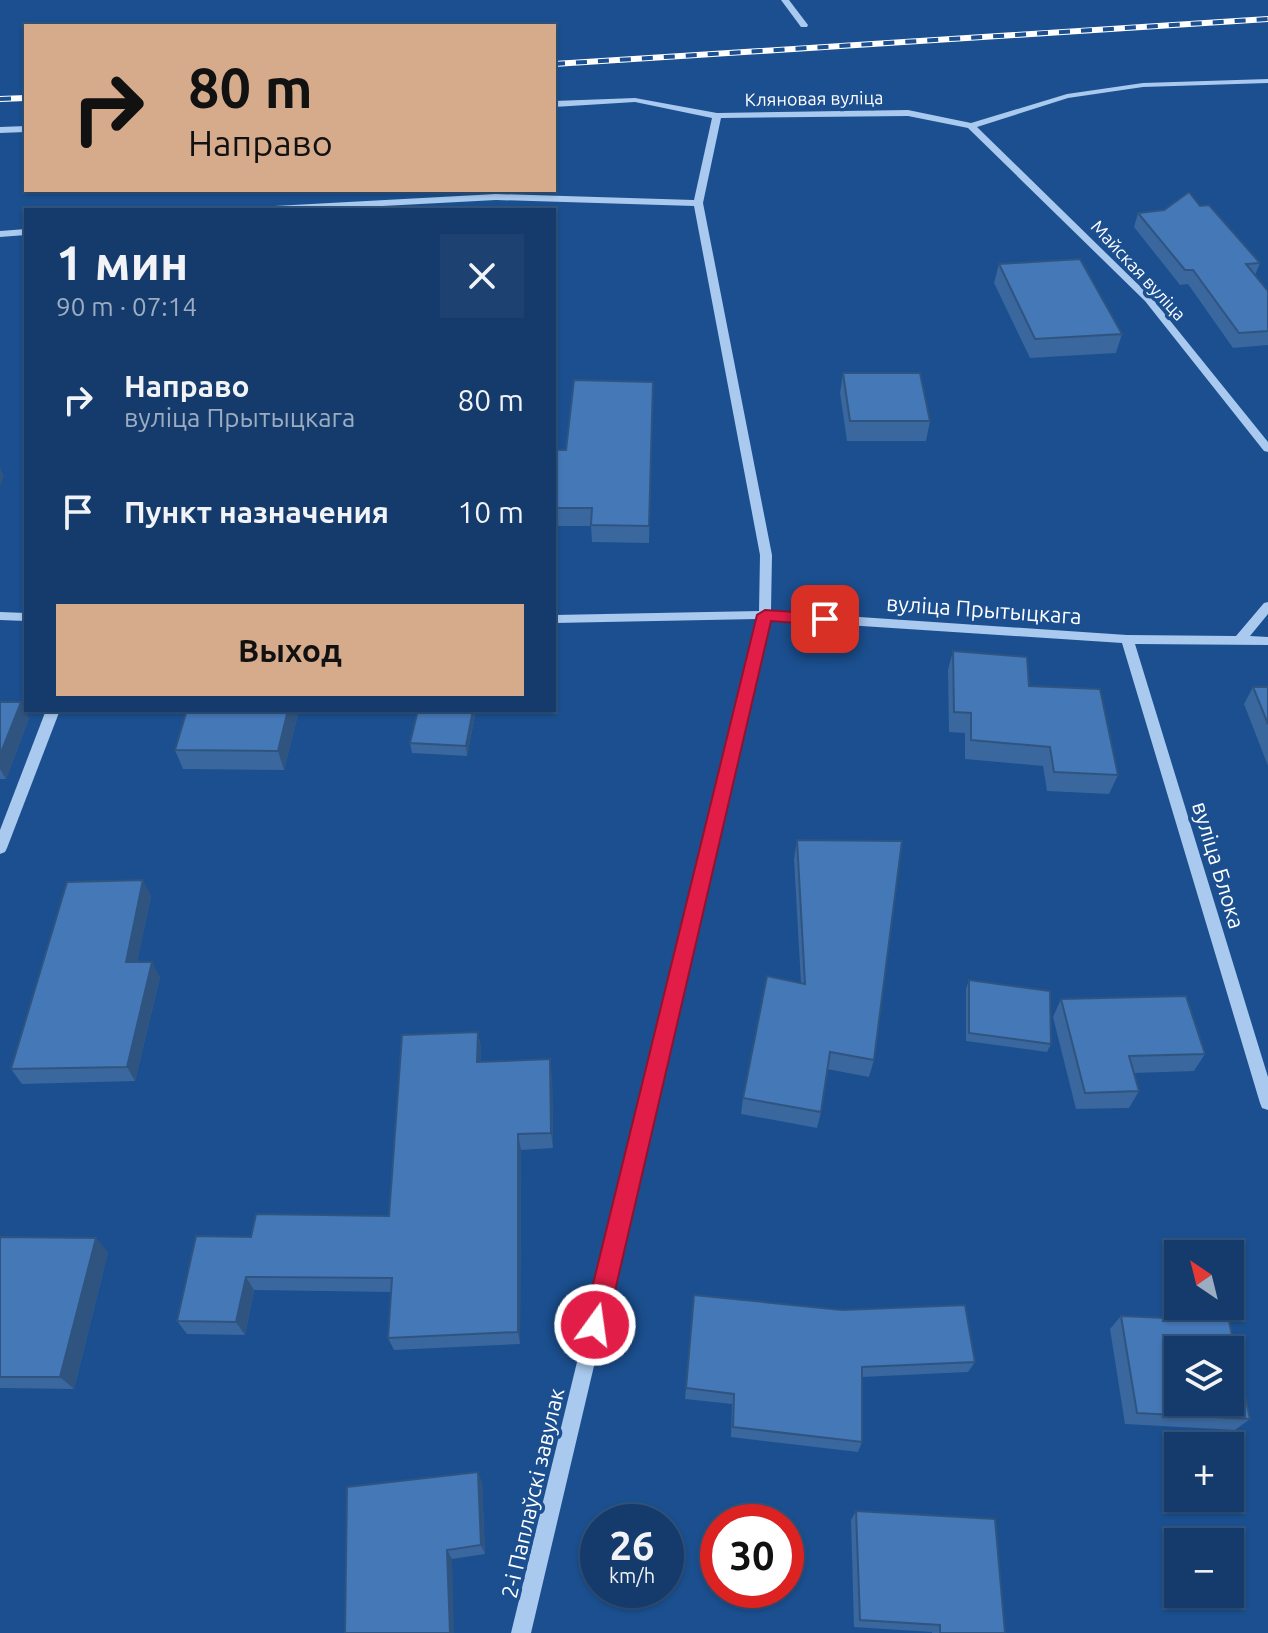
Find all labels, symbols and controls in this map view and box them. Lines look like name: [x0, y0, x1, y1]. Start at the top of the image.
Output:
icon: right: [56, 56, 160, 160]
text: 80 m: [188, 56, 313, 119]
street label: Кляновая вуліца: [745, 87, 883, 109]
text: Направо: [188, 122, 333, 163]
street label: Майская вуліца: [1088, 216, 1190, 324]
button: close: [440, 234, 524, 318]
text: 1 мин: [56, 235, 188, 289]
text: 90 m · 07:14: [56, 292, 197, 321]
text: Направо: [124, 369, 250, 403]
icon: right: [56, 378, 100, 422]
text: 80 m: [457, 383, 524, 417]
text: вуліца Прытыцкага: [124, 403, 355, 432]
icon: arrive: [56, 490, 100, 534]
text: Пункт назначения: [124, 495, 389, 529]
text: 10 m: [457, 495, 524, 529]
pin: [791, 585, 859, 653]
street label: вуліца Прытыцкага: [885, 590, 1083, 628]
icon: arrive: [803, 597, 847, 641]
button: Выход: [56, 604, 524, 696]
street label: вуліца Блока: [1188, 798, 1250, 932]
north arrow: [1164, 1240, 1244, 1320]
map controls: [1164, 1240, 1244, 1608]
position arrow: [553, 1283, 637, 1367]
button: layers: [1164, 1336, 1244, 1416]
street label: 2-і Паплаўскі завулак: [496, 1386, 568, 1600]
button: +: [1164, 1432, 1244, 1512]
speed limit sign: 30: [700, 1504, 804, 1608]
text: 26: [609, 1523, 655, 1568]
button: −: [1164, 1528, 1244, 1608]
text: km/h: [609, 1564, 655, 1587]

